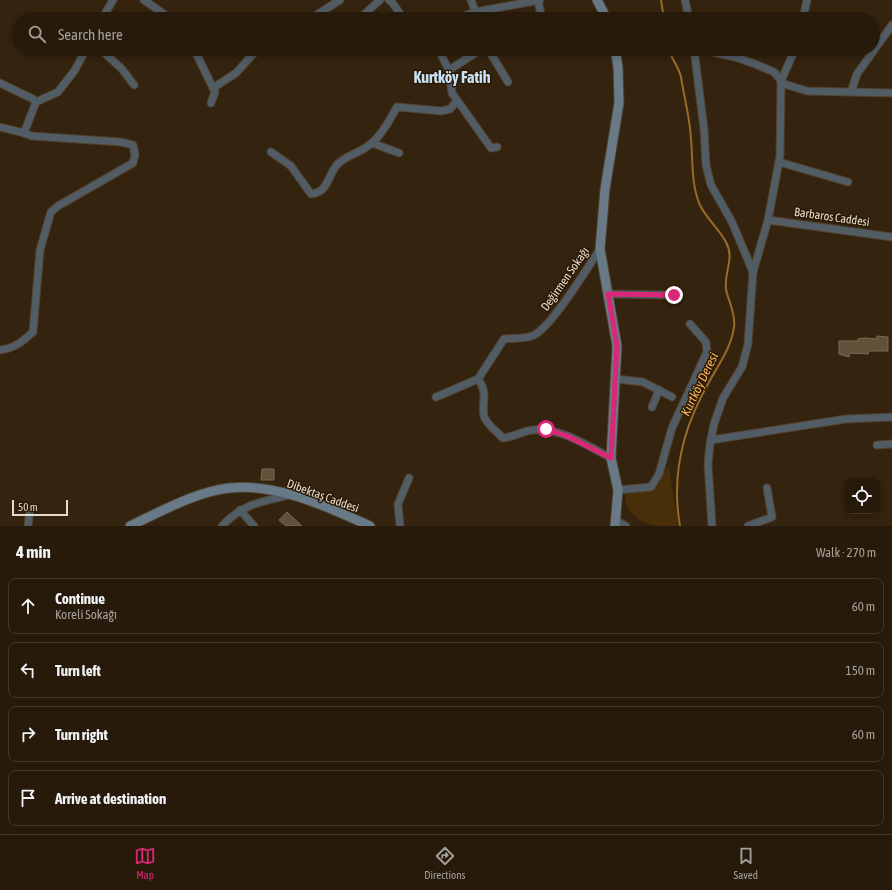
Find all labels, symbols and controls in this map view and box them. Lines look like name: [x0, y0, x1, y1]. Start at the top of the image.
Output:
search box: [12, 12, 880, 56]
icon: search: [26, 23, 48, 45]
text: Search here: [58, 26, 123, 43]
district label: Kurtköy Fatih: [413, 68, 491, 86]
street label: Barbaros Caddesi: [793, 205, 871, 229]
street label: Değirmen Sokağı: [538, 244, 592, 314]
route end: [665, 286, 683, 304]
water label: Kurtköy Deresi: [678, 350, 721, 418]
route start: [537, 420, 555, 438]
street label: Dibektaş Caddesi: [285, 476, 361, 516]
map controls: [844, 478, 880, 514]
button: locate: [844, 478, 880, 514]
scale bar: [12, 498, 68, 517]
text: 50 m: [18, 501, 38, 513]
text: 4 min: [16, 542, 51, 562]
text: Walk · 270 m: [816, 545, 876, 560]
text: Continue: [55, 590, 105, 607]
icon: ahead: [17, 595, 39, 617]
text: 60 m: [852, 599, 875, 614]
text: Koreli Sokağı: [55, 607, 117, 622]
icon: left: [17, 659, 39, 681]
text: Turn left: [55, 662, 101, 679]
text: 150 m: [846, 663, 875, 678]
icon: right: [17, 723, 39, 745]
text: Turn right: [55, 726, 108, 743]
text: 60 m: [852, 727, 875, 742]
icon: arrive: [17, 787, 39, 809]
text: Arrive at destination: [55, 790, 166, 807]
tab: Map: [134, 845, 156, 881]
tab: Directions: [424, 845, 465, 881]
tab: Saved: [734, 845, 758, 881]

